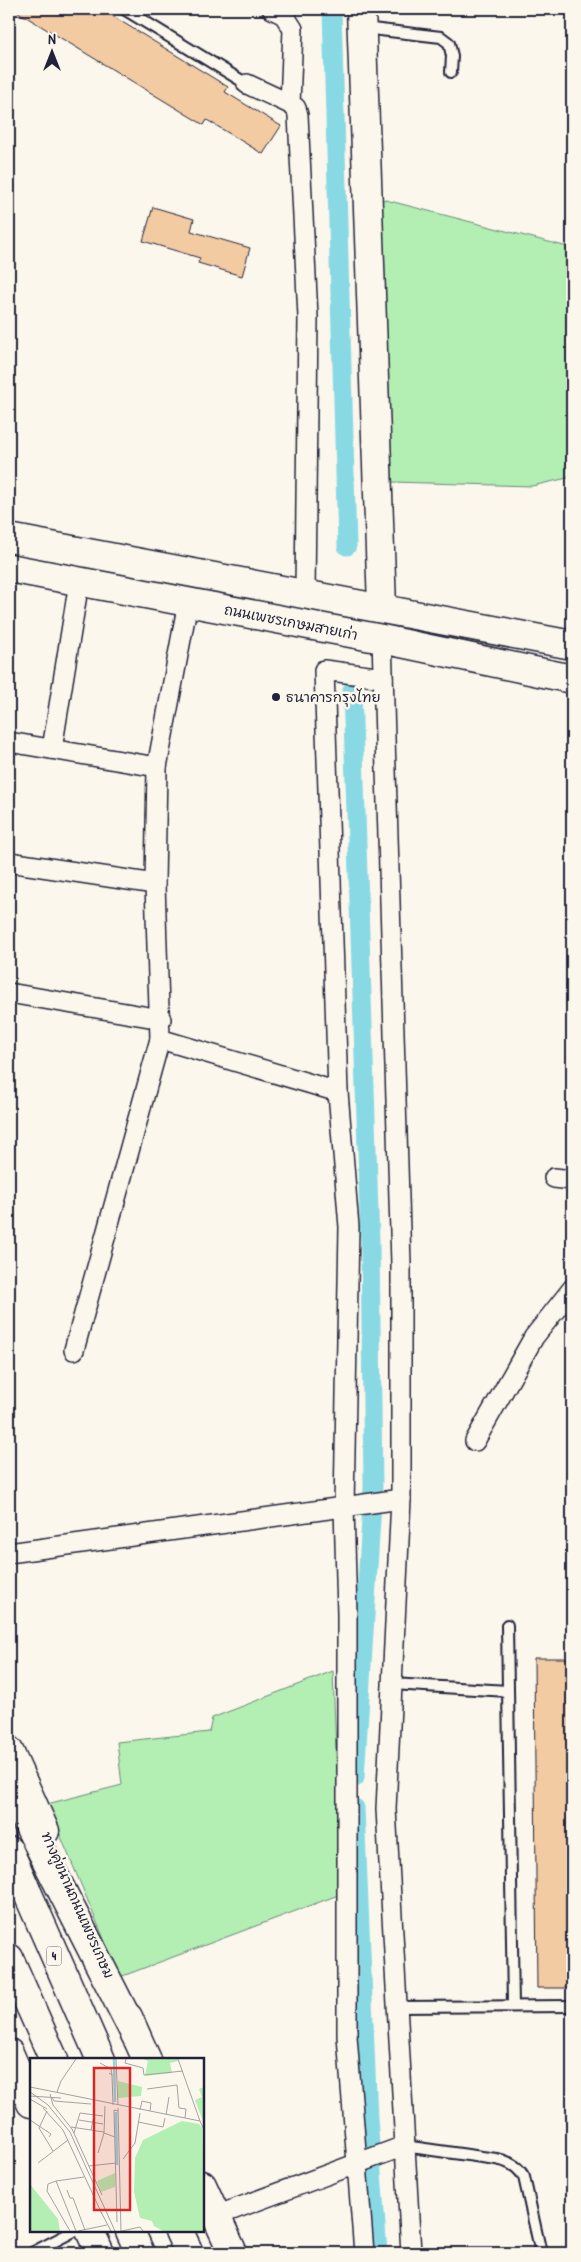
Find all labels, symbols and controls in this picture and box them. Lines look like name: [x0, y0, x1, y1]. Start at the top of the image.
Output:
north arrow: [28, 28, 78, 78]
text: N: [48, 29, 56, 48]
street label: ถนนเพชรเกษมสายเก่า: [223, 599, 360, 644]
place label: ธนาคารกรุงไทย: [286, 687, 380, 707]
marker: ธนาคารกรุงไทย: [270, 691, 282, 703]
street label: ทางคู่ขนานถนนเพชรเกษม: [37, 1829, 119, 1981]
road number: 4: [46, 1946, 62, 1965]
inset map: [30, 2058, 204, 2232]

